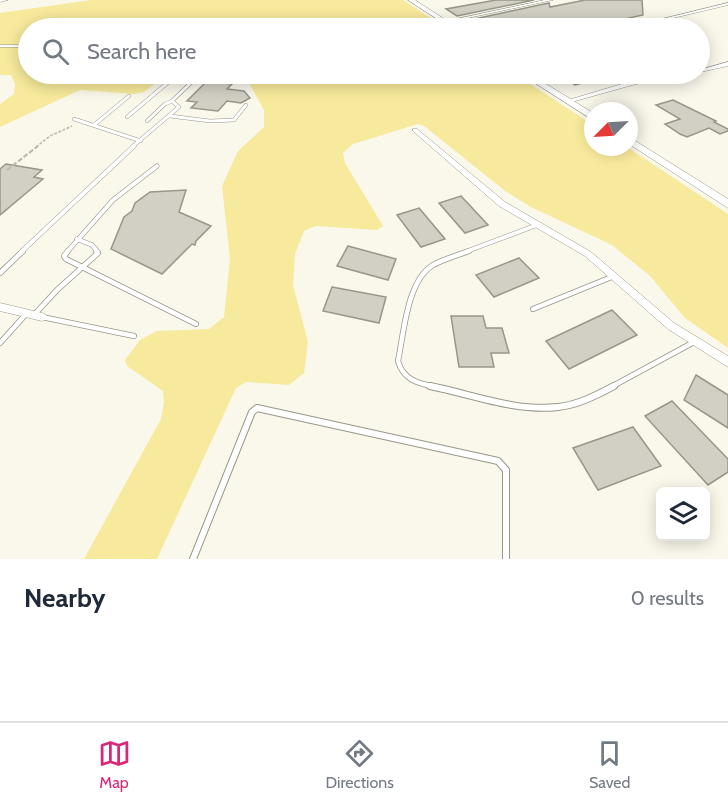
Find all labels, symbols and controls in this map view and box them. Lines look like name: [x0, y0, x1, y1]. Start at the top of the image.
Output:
search box: [18, 18, 710, 84]
icon: search: [39, 35, 72, 68]
text: Search here: [87, 38, 196, 65]
north arrow: [584, 102, 638, 156]
map controls: [656, 487, 710, 541]
button: layers: [656, 487, 710, 541]
text: Nearby: [24, 582, 105, 614]
text: 0 results: [631, 586, 704, 610]
tab: Map: [98, 737, 131, 792]
tab: Directions: [326, 737, 394, 792]
tab: Saved: [589, 737, 630, 792]

